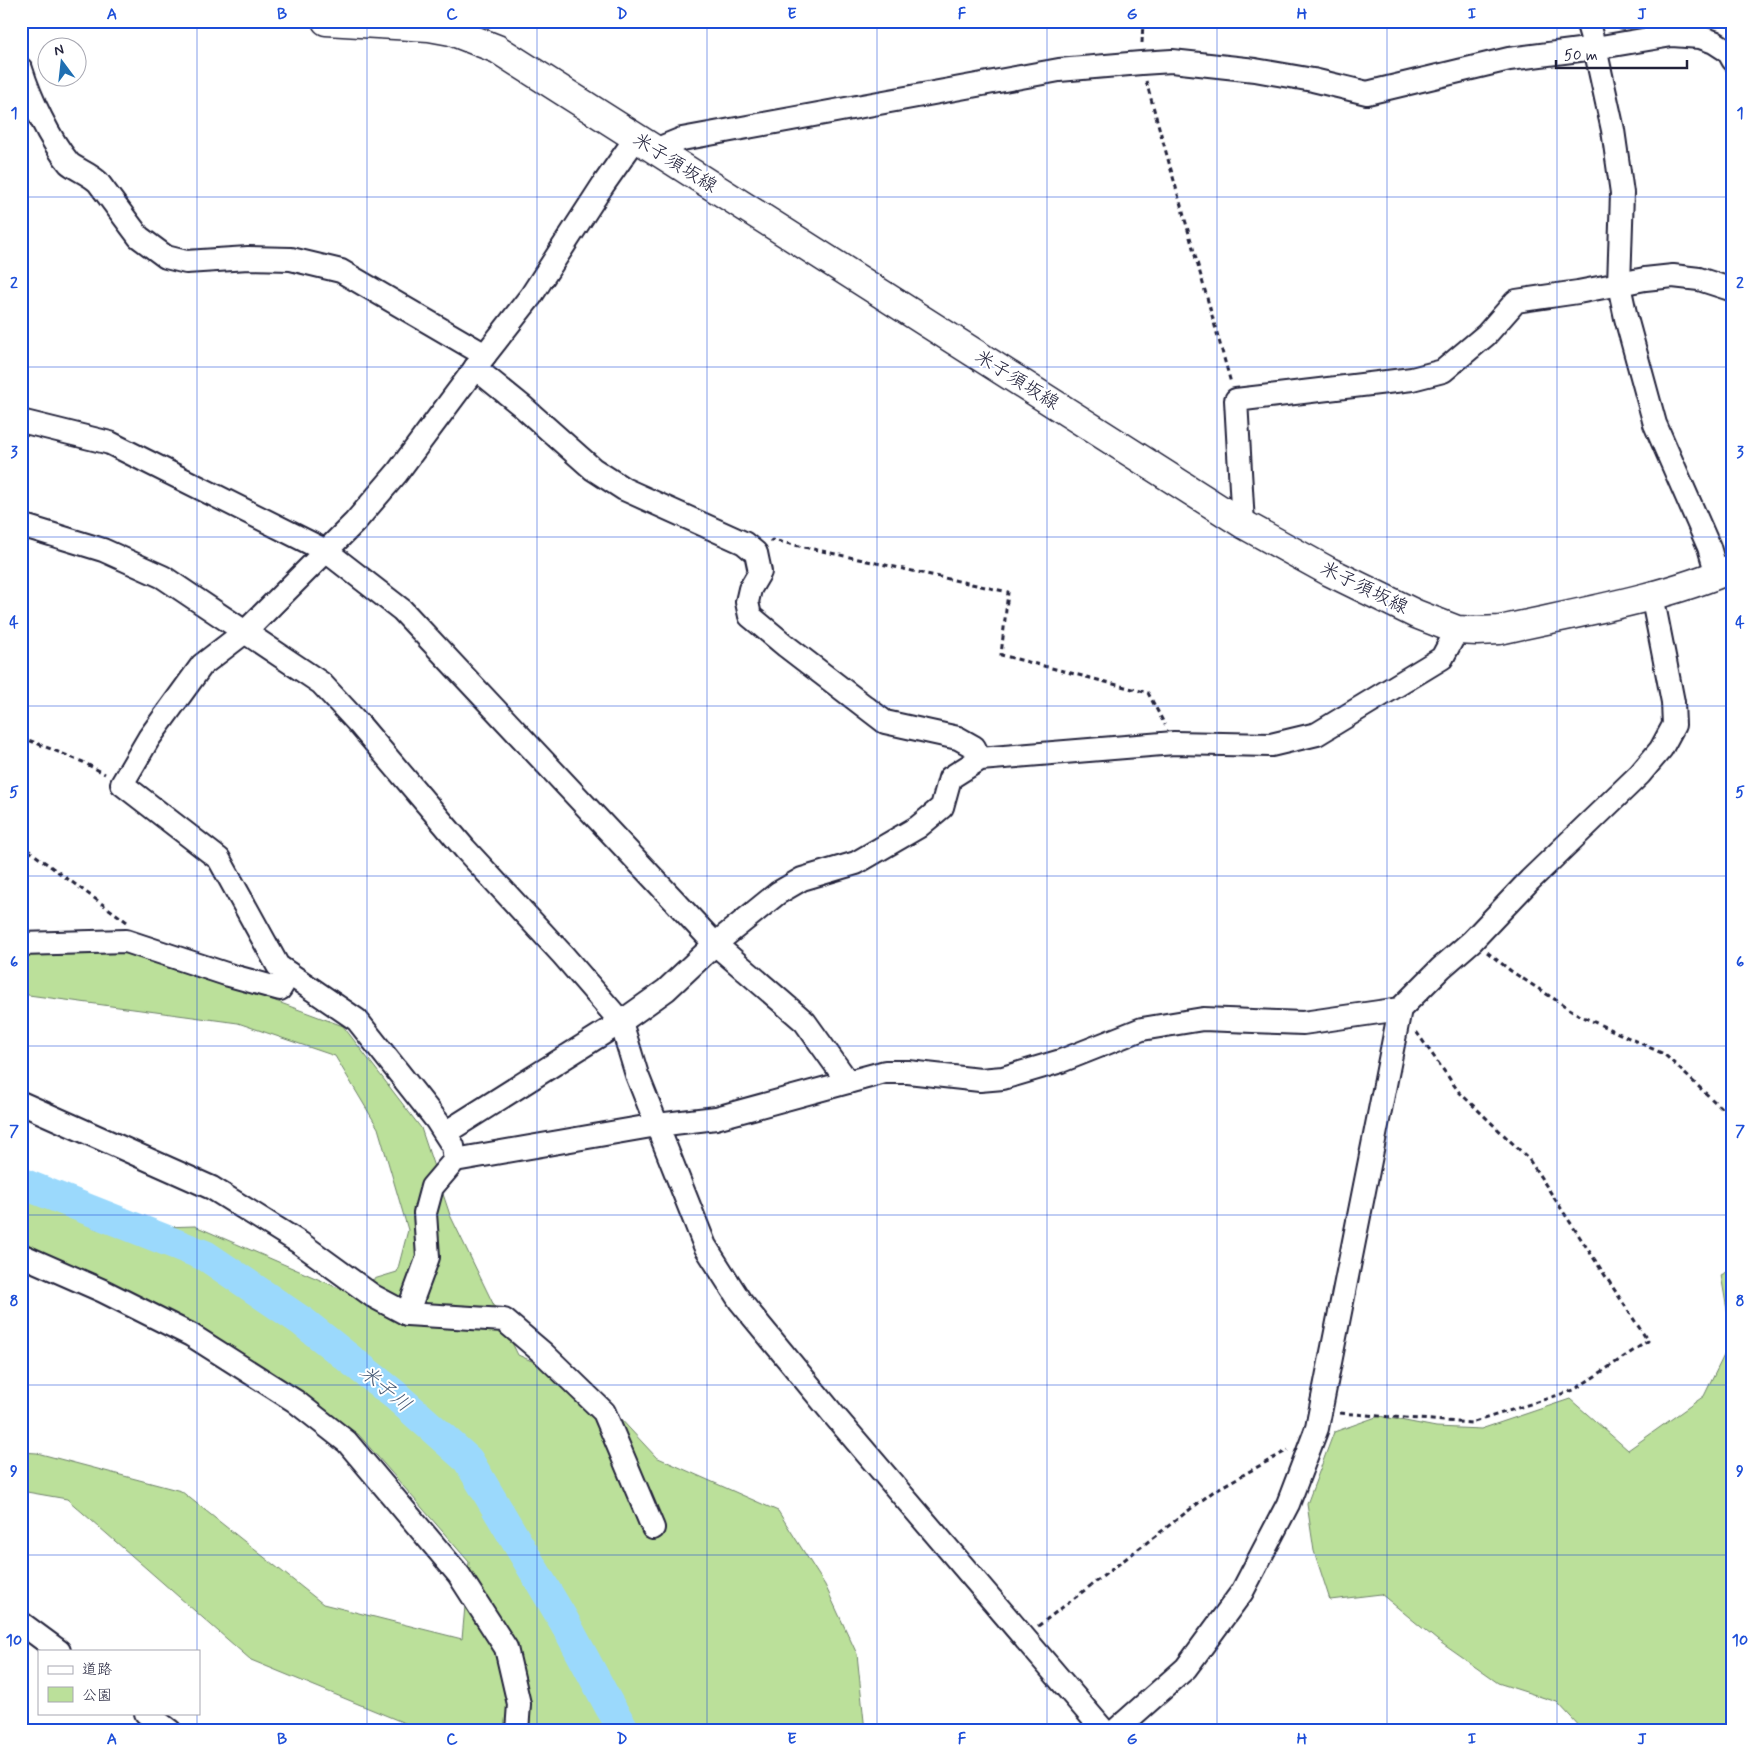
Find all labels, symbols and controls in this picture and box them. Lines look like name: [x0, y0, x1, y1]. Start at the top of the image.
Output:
text: A: [107, 4, 117, 25]
text: B: [277, 4, 287, 25]
text: C: [446, 4, 458, 25]
text: D: [616, 4, 628, 25]
text: E: [787, 4, 797, 25]
text: F: [958, 4, 967, 25]
text: G: [1127, 4, 1138, 25]
text: H: [1297, 4, 1308, 25]
text: I: [1468, 4, 1477, 25]
text: J: [1637, 4, 1647, 25]
north arrow: [38, 38, 88, 88]
scale bar: [1556, 38, 1688, 70]
text: N: [52, 41, 66, 60]
text: 50 m: [1564, 46, 1598, 66]
text: 1: [10, 103, 18, 124]
text: 1: [1736, 103, 1744, 124]
street label: 米子須坂線: [628, 127, 722, 199]
text: 2: [10, 273, 18, 294]
text: 2: [1736, 273, 1744, 294]
street label: 米子須坂線: [970, 344, 1064, 416]
text: 3: [10, 442, 18, 463]
text: 3: [1736, 442, 1744, 463]
street label: 米子須坂線: [1316, 556, 1412, 620]
text: 4: [9, 612, 19, 633]
text: 4: [1735, 612, 1745, 633]
text: 5: [9, 782, 19, 803]
text: 5: [1735, 782, 1745, 803]
text: 6: [10, 952, 18, 973]
text: 6: [1736, 952, 1744, 973]
text: 7: [9, 1121, 19, 1142]
text: 7: [1735, 1121, 1745, 1142]
text: 8: [9, 1291, 19, 1312]
text: 8: [1735, 1291, 1745, 1312]
water label: 米子川: [353, 1359, 417, 1419]
text: 9: [10, 1461, 18, 1482]
text: 9: [1736, 1461, 1744, 1482]
text: 10: [6, 1630, 22, 1651]
text: 10: [1732, 1630, 1748, 1651]
legend: [38, 1650, 200, 1714]
text: 道路: [82, 1660, 112, 1680]
text: 公園: [82, 1686, 112, 1706]
text: A: [107, 1729, 117, 1750]
text: B: [277, 1729, 287, 1750]
text: C: [446, 1729, 458, 1750]
text: D: [616, 1729, 628, 1750]
text: E: [787, 1729, 797, 1750]
text: F: [958, 1729, 967, 1750]
text: G: [1127, 1729, 1138, 1750]
text: H: [1297, 1729, 1308, 1750]
text: I: [1468, 1729, 1477, 1750]
text: J: [1637, 1729, 1647, 1750]

